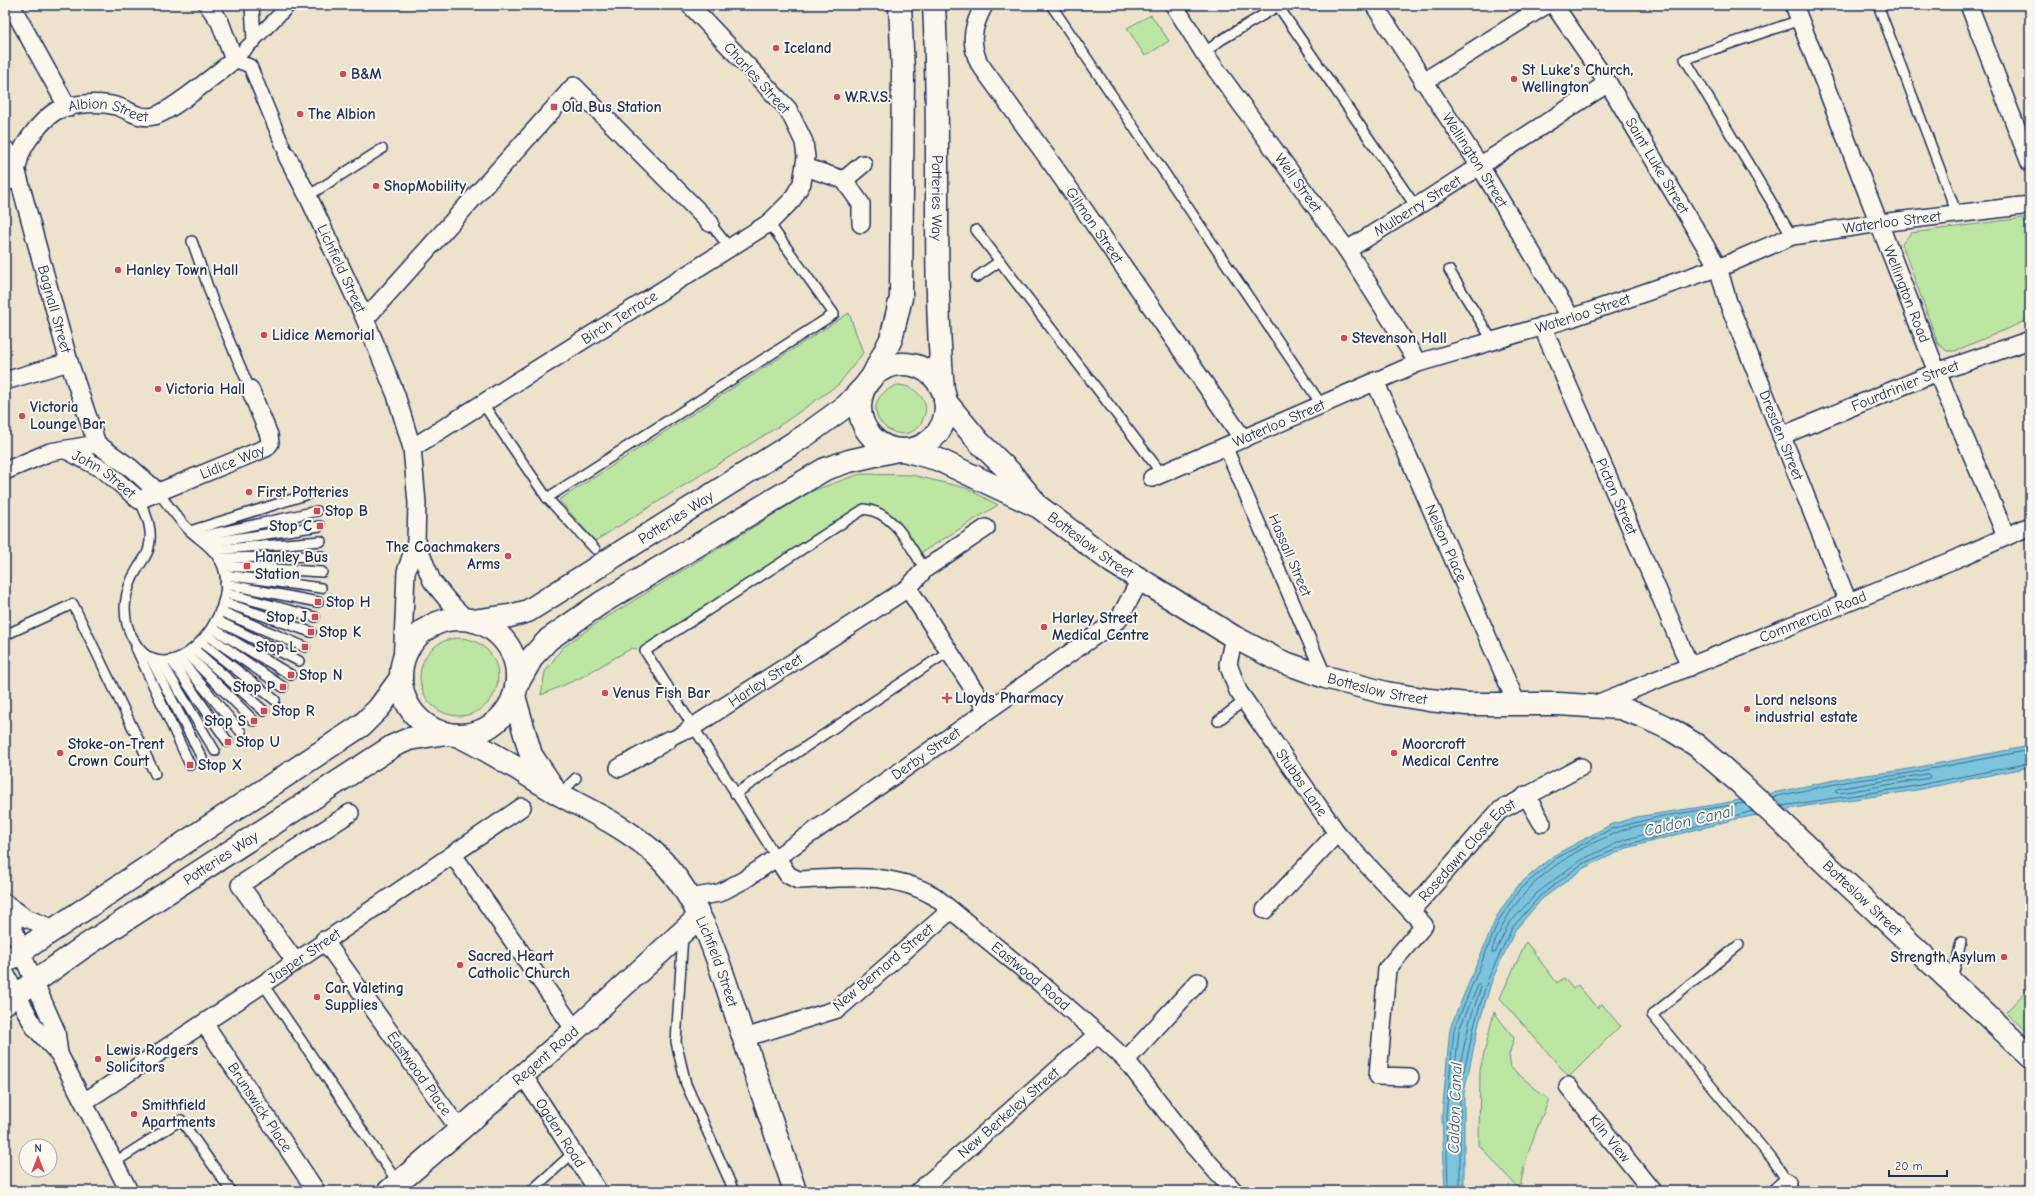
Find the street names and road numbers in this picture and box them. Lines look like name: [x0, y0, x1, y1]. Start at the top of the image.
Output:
street label: Charles Street: [720, 38, 794, 118]
street label: Albion Street: [66, 94, 149, 126]
street label: Wellington Street: [1438, 109, 1512, 211]
street label: Saint Luke Street: [1622, 114, 1693, 218]
street label: Well Street: [1271, 150, 1326, 216]
street label: Potteries Way: [928, 155, 946, 241]
street label: Mulberry Street: [1370, 171, 1465, 240]
street label: Gilman Street: [1062, 184, 1128, 267]
street label: Waterloo Street: [1842, 207, 1943, 237]
street label: Lichfield Street: [313, 221, 370, 316]
street label: Wellington Road: [1879, 242, 1934, 345]
street label: Bagnall Street: [34, 263, 75, 356]
street label: Birch Terrace: [578, 286, 661, 348]
street label: Waterloo Street: [1533, 289, 1633, 337]
street label: Fourdrinier Street: [1849, 356, 1962, 415]
street label: Dresden Street: [1755, 388, 1808, 483]
street label: Waterloo Street: [1230, 395, 1328, 451]
street label: Lidice Way: [197, 440, 268, 483]
street label: John Street: [69, 446, 140, 503]
street label: Picton Street: [1592, 455, 1642, 538]
street label: Potteries Way: [635, 487, 717, 548]
street label: Nelson Place: [1421, 502, 1471, 585]
street label: Botteslow Street: [1044, 508, 1137, 582]
street label: Hassall Street: [1265, 511, 1316, 600]
street label: Commercial Road: [1757, 587, 1869, 646]
street label: Harley Street: [725, 649, 806, 711]
street label: Botteslow Street: [1326, 669, 1429, 709]
street label: Derby Street: [888, 723, 964, 784]
street label: Stubbs Lane: [1272, 745, 1332, 820]
street label: Rosedawn Close East: [1415, 795, 1519, 905]
street label: Potteries Way: [180, 827, 262, 889]
street label: Botteslow Street: [1819, 857, 1906, 940]
street label: Lichfield Street: [692, 913, 742, 1010]
street label: New Bernard Street: [829, 919, 938, 1014]
street label: Jasper Street: [264, 924, 345, 987]
street label: Eastwood Road: [988, 938, 1074, 1014]
street label: Regent Road: [509, 1022, 582, 1089]
street label: Eastwood Place: [383, 1028, 456, 1119]
street label: Brunswick Place: [224, 1059, 297, 1156]
street label: New Berkeley Street: [954, 1063, 1063, 1162]
street label: Ogden Road: [532, 1095, 589, 1171]
street label: Kiln View: [1585, 1111, 1635, 1166]

